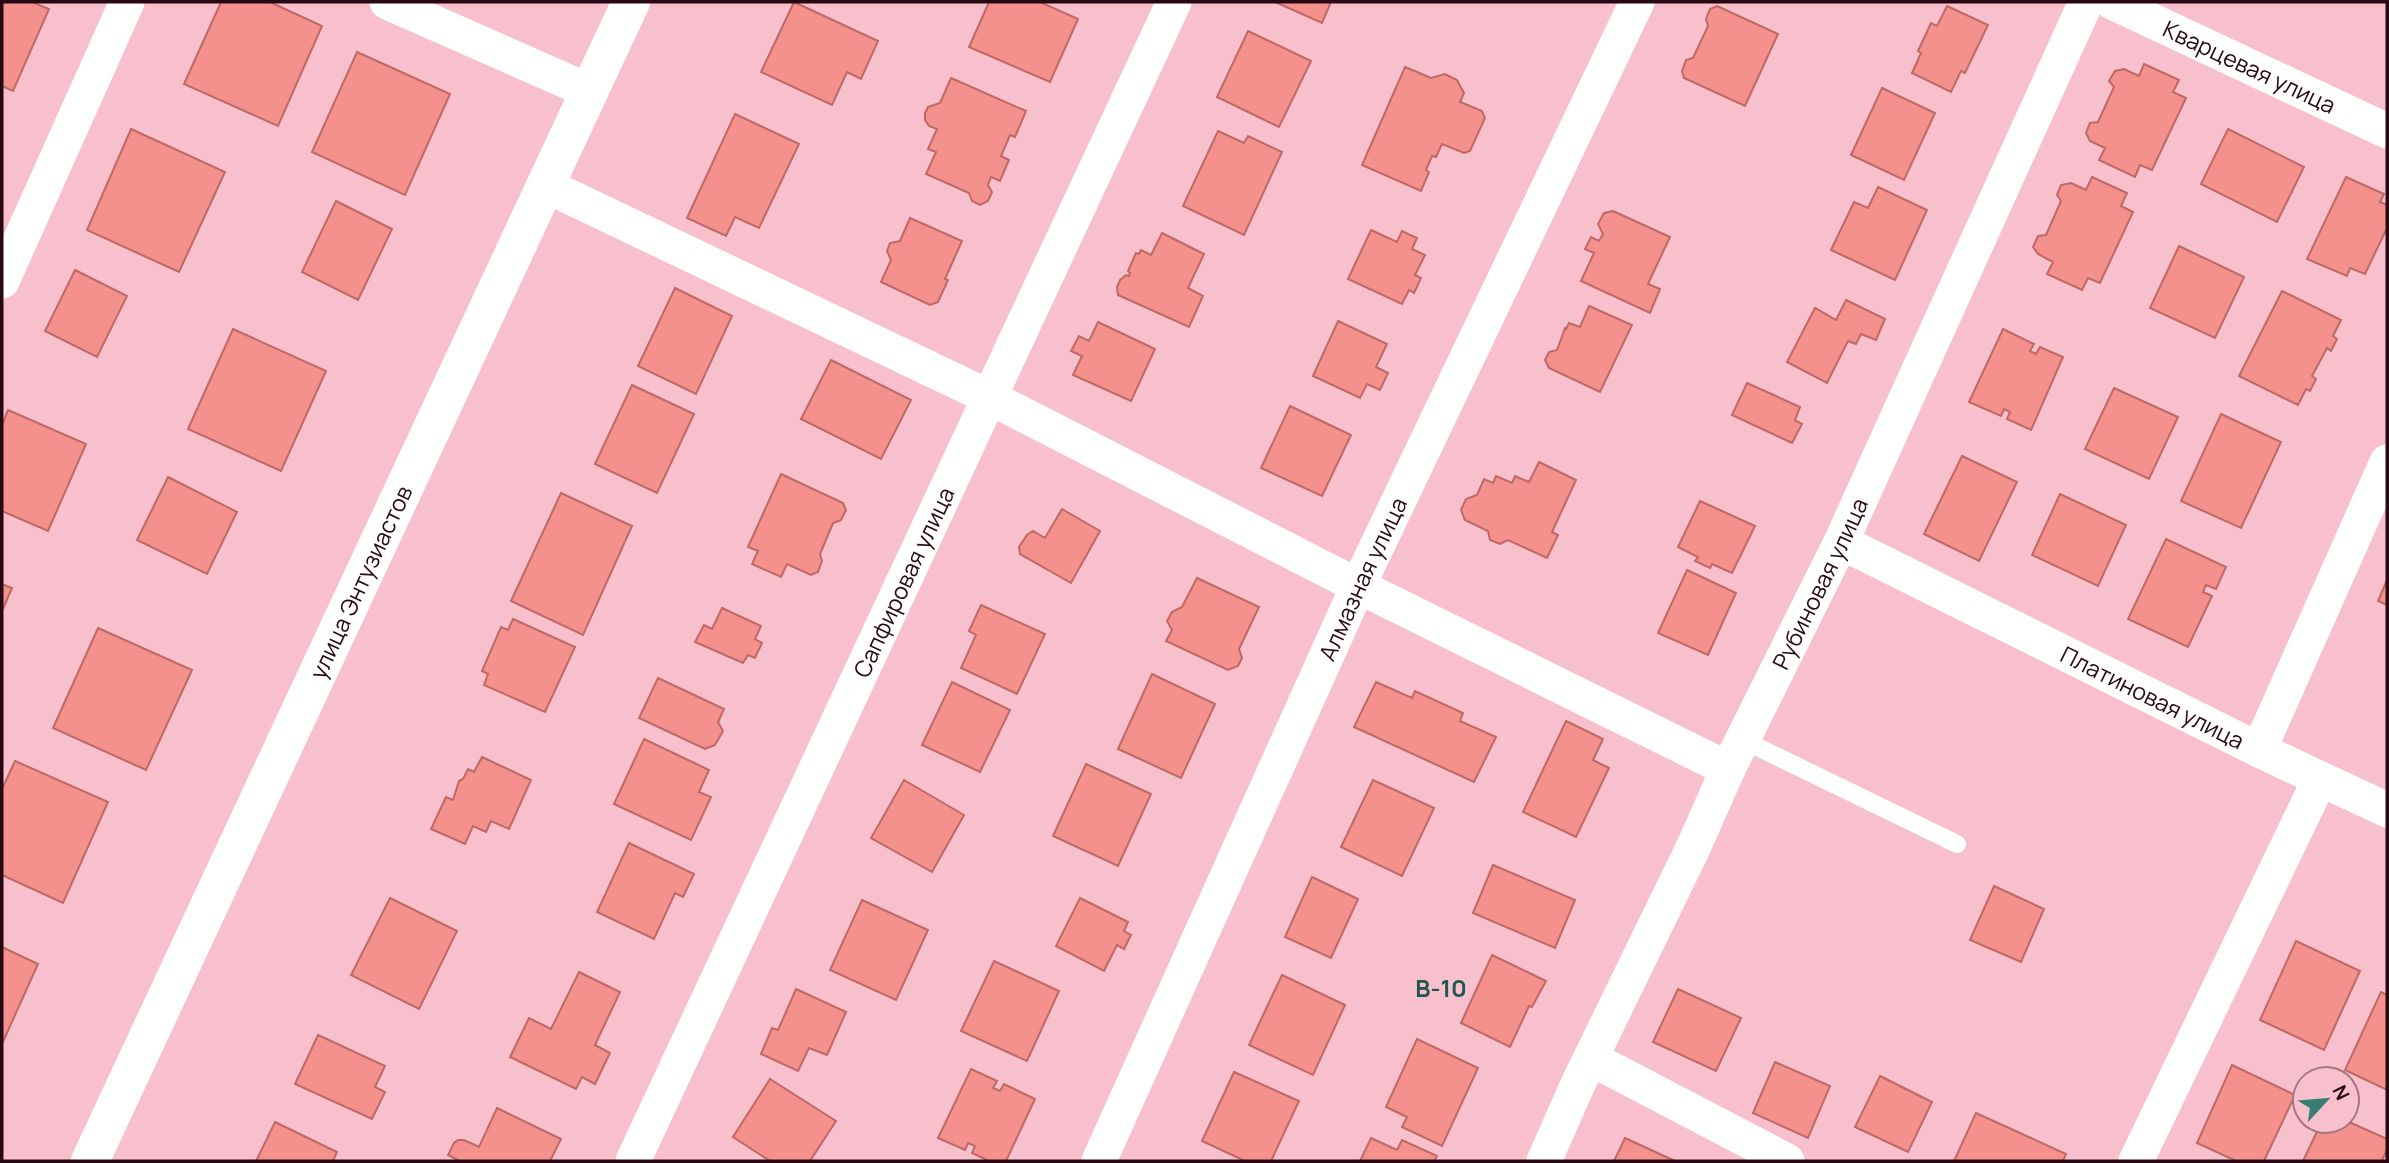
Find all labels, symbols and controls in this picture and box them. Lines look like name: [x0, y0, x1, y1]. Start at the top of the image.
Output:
street label: Кварцевая улица: [2158, 12, 2341, 121]
street label: улица Энтузиастов: [301, 480, 419, 684]
street label: Сапфировая улица: [845, 482, 961, 682]
street label: Алмазная улица: [1311, 492, 1414, 666]
street label: Рубиновая улица: [1764, 493, 1875, 675]
street label: Платиновая улица: [2055, 638, 2250, 756]
district label: В-10: [1415, 971, 1467, 1004]
north arrow: [2291, 1065, 2361, 1135]
text: N: [2327, 1081, 2356, 1104]

